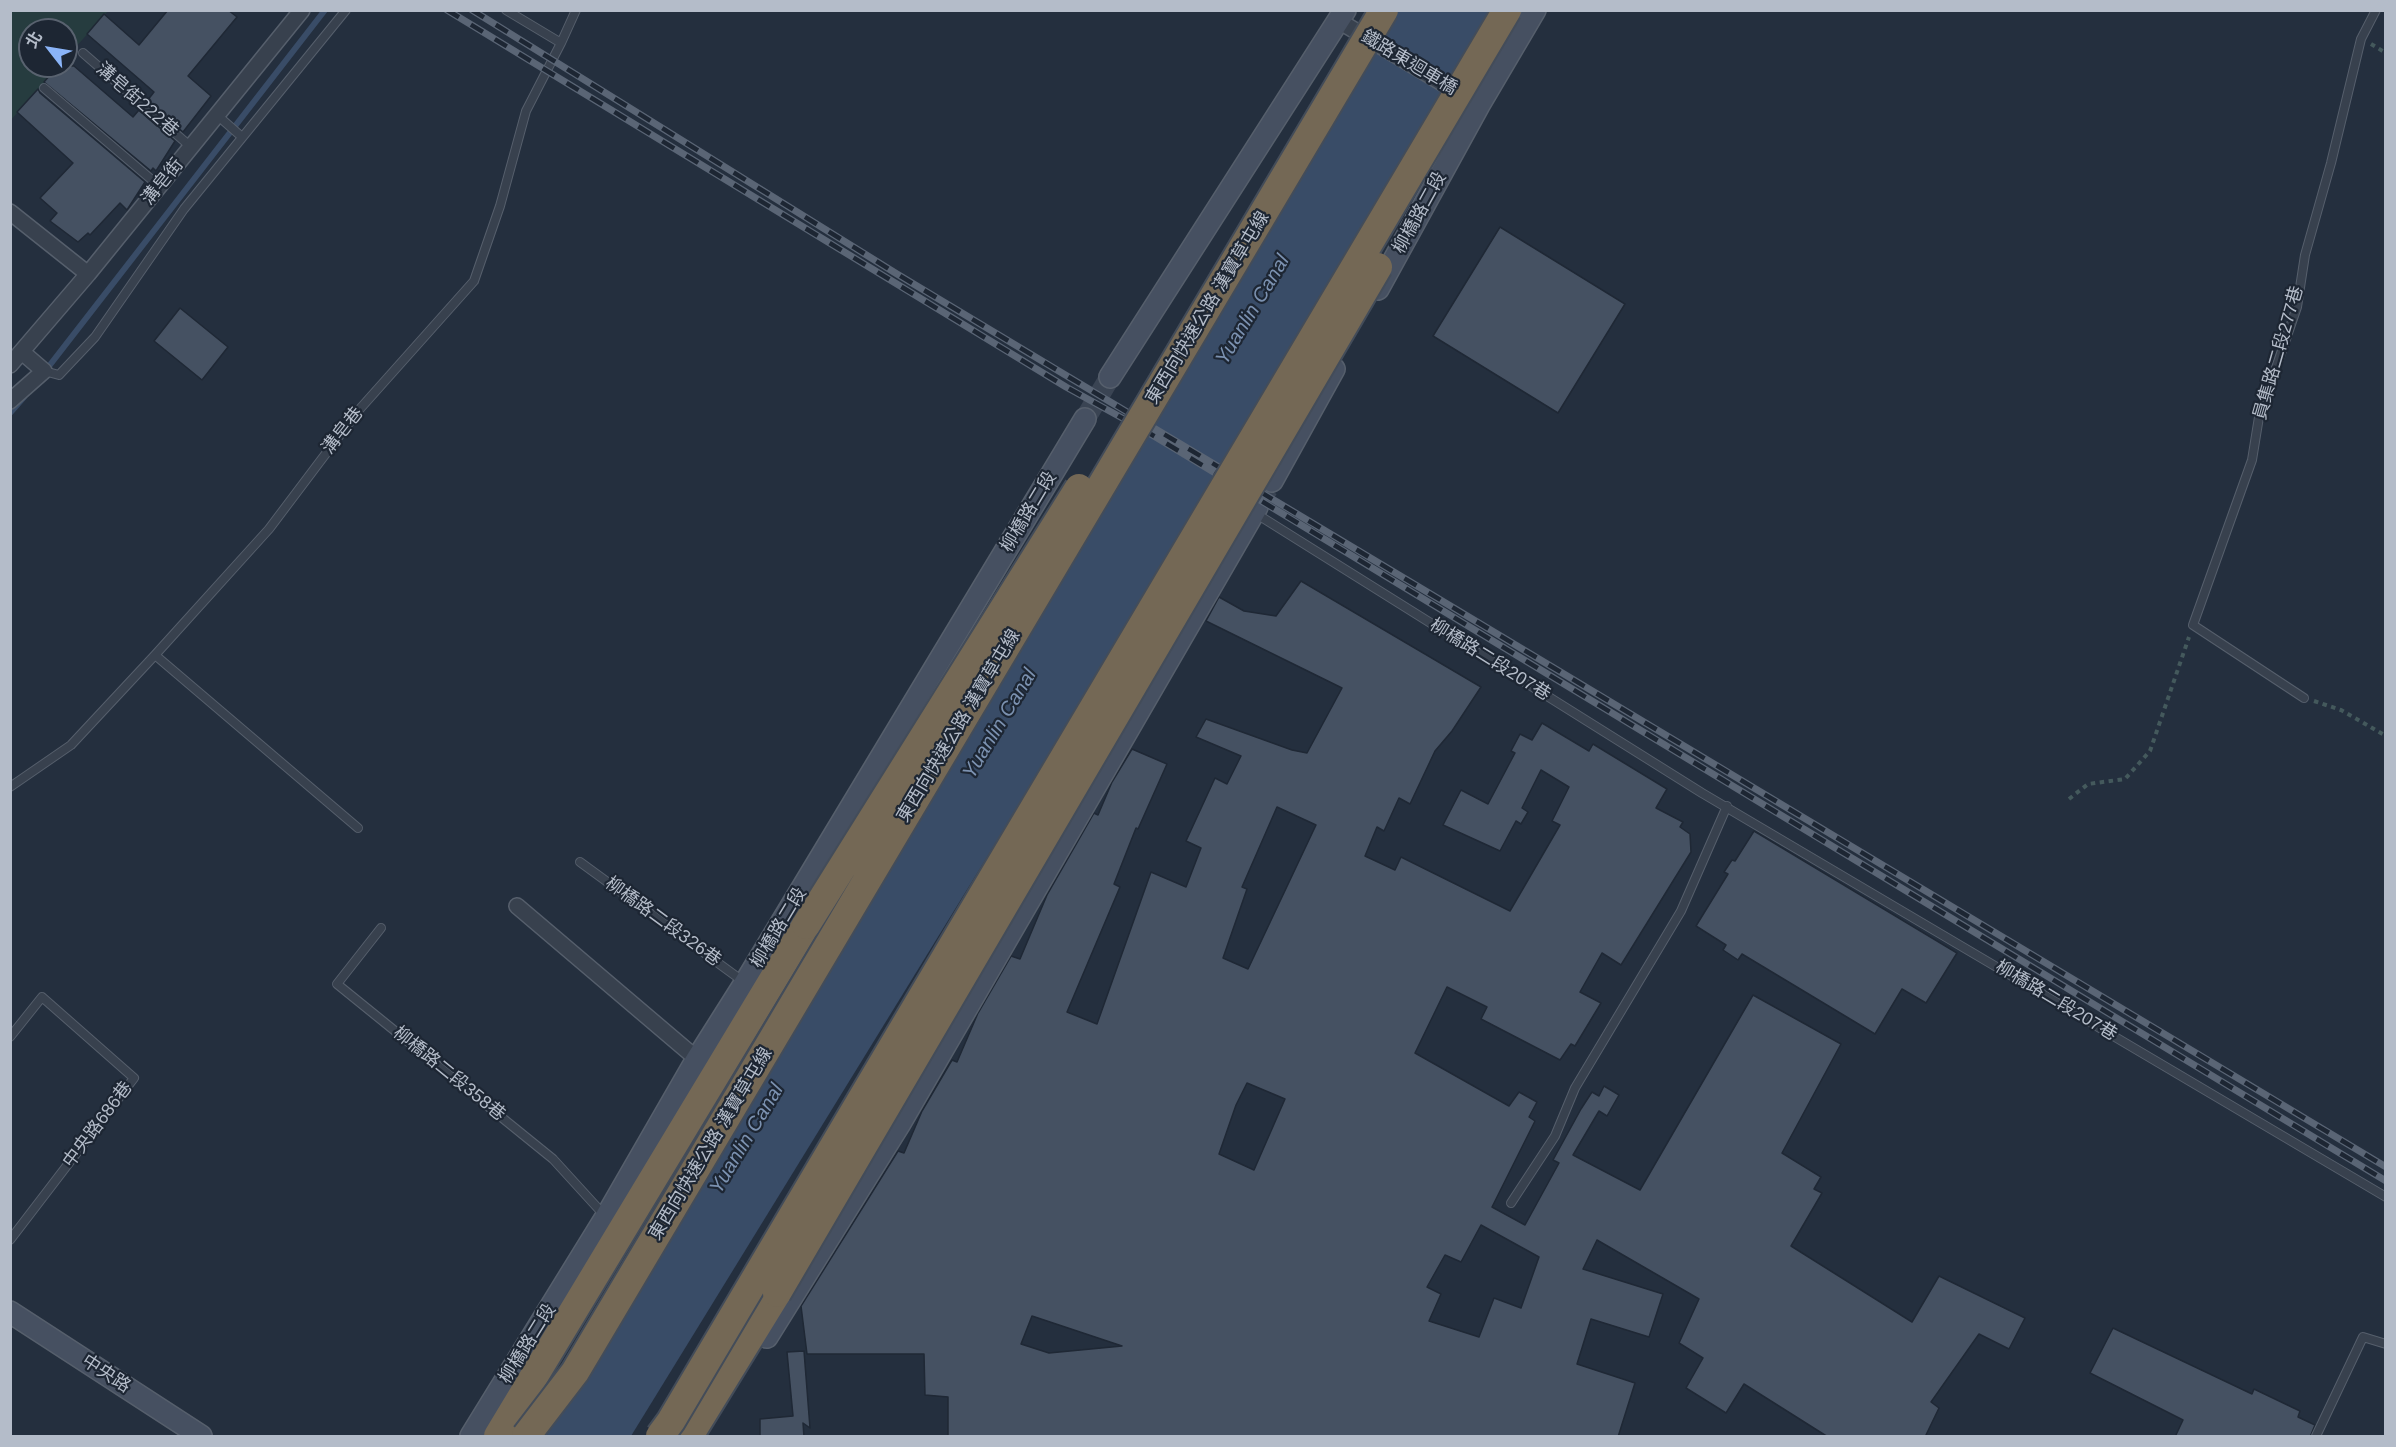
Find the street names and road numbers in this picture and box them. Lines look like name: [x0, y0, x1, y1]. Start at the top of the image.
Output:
street label: 鐵路東迴車橋: [1357, 26, 1461, 100]
street label: 溝皂街222巷: [91, 58, 183, 142]
street label: 溝皂街: [138, 154, 188, 210]
street label: 柳橋路二段: [1389, 168, 1451, 258]
street label: 東西向快速公路 漢寶草屯線: [1142, 208, 1274, 408]
street label: 員集路二段277巷: [2250, 284, 2308, 422]
street label: 溝皂巷: [318, 403, 368, 459]
street label: 柳橋路二段: [997, 468, 1061, 556]
street label: 柳橋路二段207巷: [1426, 614, 1554, 706]
street label: 東西向快速公路 漢寶草屯線: [893, 626, 1025, 826]
street label: 柳橋路二段326巷: [601, 873, 725, 971]
street label: 柳橋路二段: [747, 884, 811, 972]
street label: 柳橋路二段207巷: [1991, 956, 2121, 1046]
street label: 柳橋路二段358巷: [389, 1022, 509, 1126]
street label: 東西向快速公路 漢寶草屯線: [645, 1044, 777, 1244]
street label: 中央路686巷: [59, 1078, 137, 1172]
street label: 柳橋路二段: [495, 1300, 561, 1388]
street label: 中央路: [77, 1350, 135, 1398]

